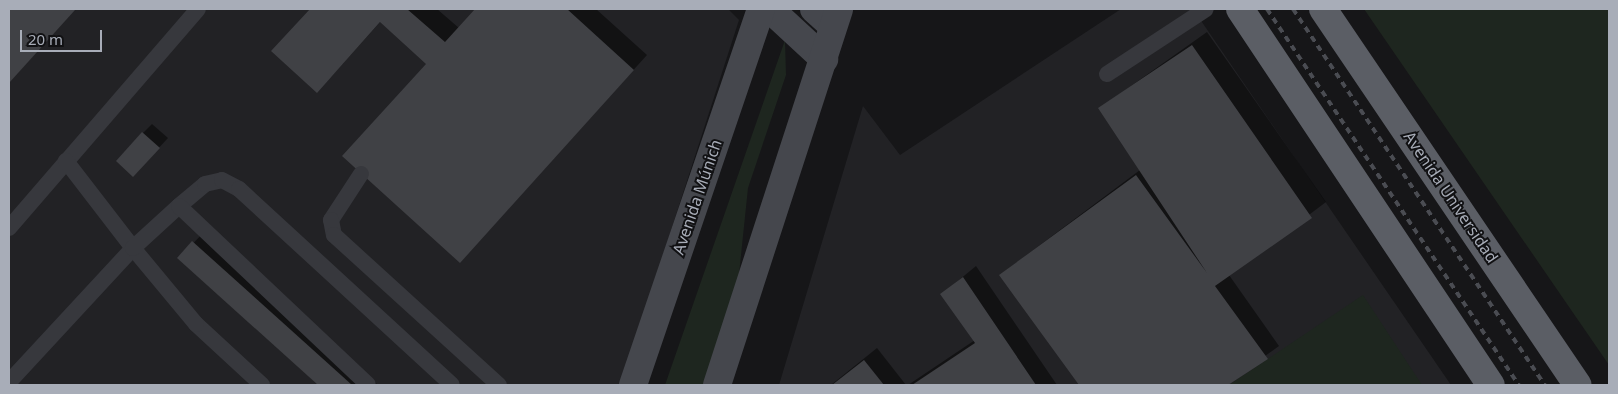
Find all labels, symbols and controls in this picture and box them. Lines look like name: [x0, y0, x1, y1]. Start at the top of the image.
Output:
scale bar: [22, 20, 105, 52]
text: 20 m: [28, 29, 63, 49]
street label: Avenida Universidad: [1400, 128, 1502, 266]
street label: Avenida Múnich: [668, 137, 726, 257]

